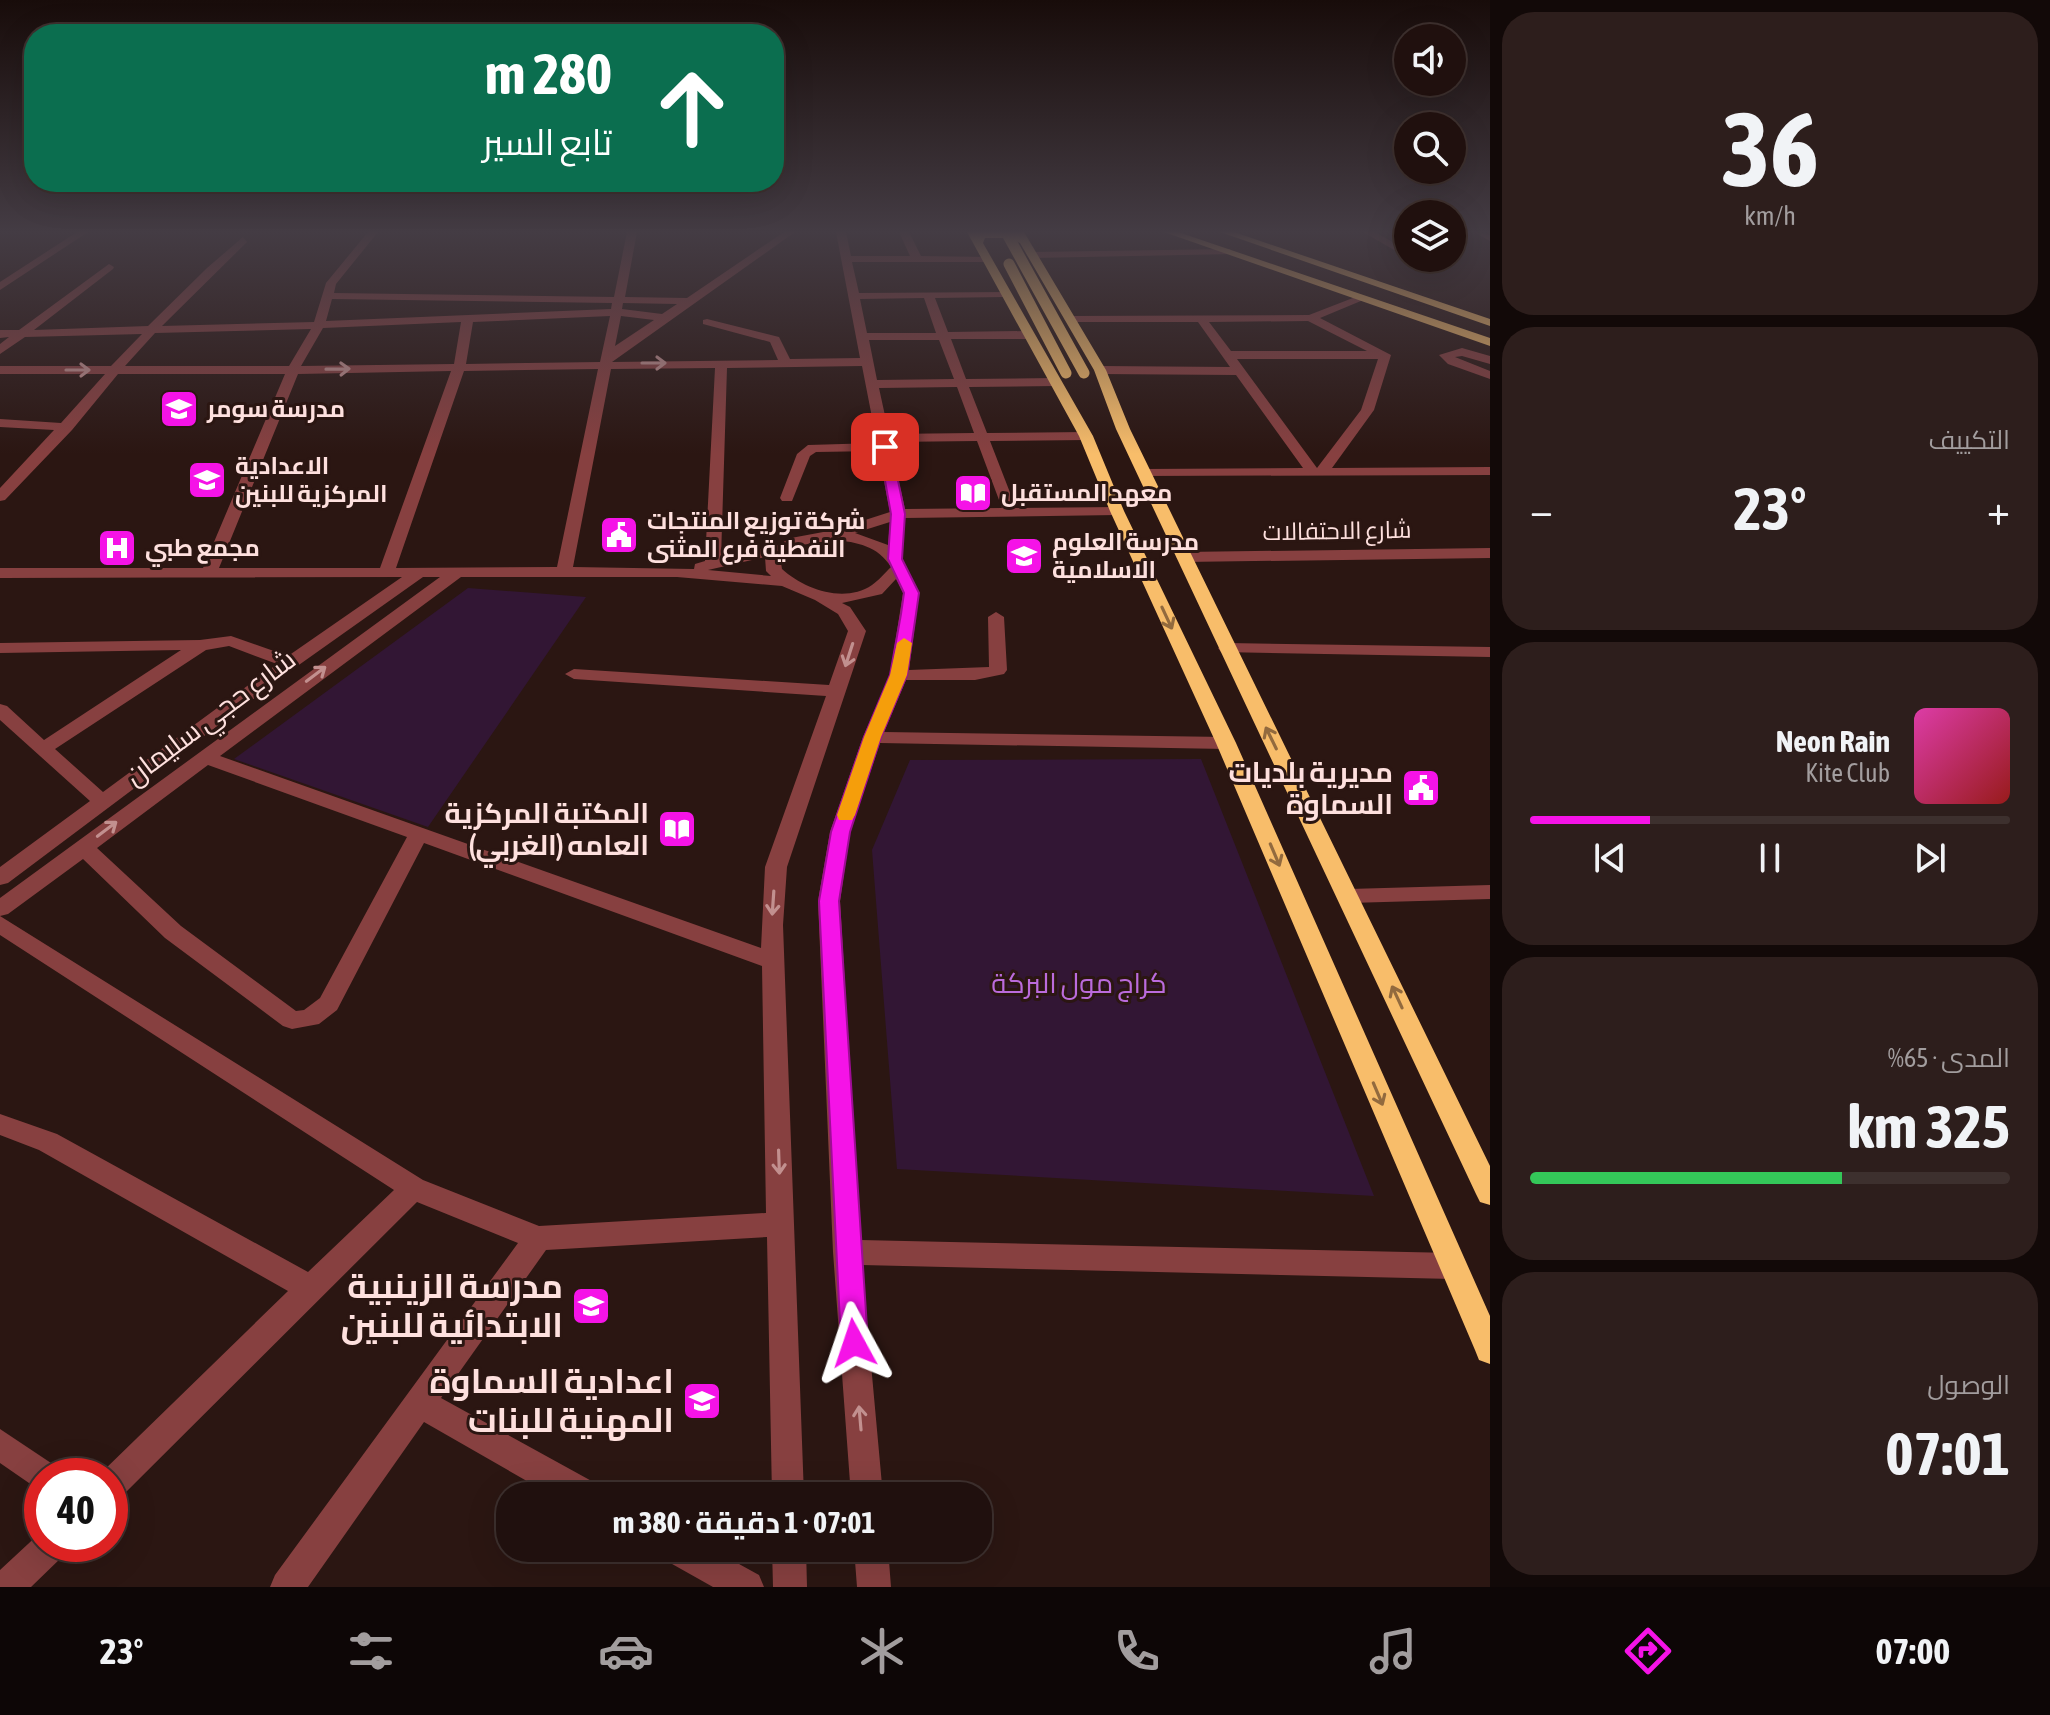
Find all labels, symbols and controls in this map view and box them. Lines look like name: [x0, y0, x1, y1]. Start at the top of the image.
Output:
map controls: [1394, 24, 1466, 272]
button: sound: [1394, 24, 1466, 96]
text: 280 m: [485, 42, 612, 106]
icon: ahead: [640, 56, 744, 160]
text: 36: [1721, 89, 1819, 208]
button: search: [1394, 112, 1466, 184]
text: تابع السير: [483, 121, 612, 163]
button: layers: [1394, 200, 1466, 272]
text: km/h: [1744, 201, 1796, 231]
one-way arrow: [640, 355, 667, 371]
one-way arrow: [324, 361, 351, 377]
one-way arrow: [64, 362, 91, 378]
school or university icon: مدرسة سومر: [158, 388, 200, 430]
place label: مدرسة سومر: [206, 395, 345, 423]
pin: [851, 413, 919, 481]
icon: arrive: [863, 425, 907, 469]
text: التكييف: [1928, 425, 2010, 455]
place label: الاعدادية المركزية للبنين: [235, 452, 387, 508]
school or university icon: الاعدادية المركزية للبنين: [186, 459, 228, 501]
library icon: معهد المستقبل: [952, 472, 994, 514]
text: 23°: [1734, 474, 1806, 543]
place label: معهد المستقبل: [1001, 479, 1172, 507]
text: −: [1530, 484, 1553, 534]
text: +: [1987, 484, 2010, 534]
place label: شركة توزيع المنتجات النفطية فرع المثنى: [647, 507, 865, 565]
public building icon: شركة توزيع المنتجات النفطية فرع المثنى: [598, 514, 640, 556]
street label: شارع الاحتفالات: [1262, 516, 1412, 548]
hospital icon: مجمع طبي: [96, 527, 138, 569]
place label: مدرسة العلوم الاسلامية: [1052, 528, 1199, 583]
place label: مجمع طبي: [145, 534, 260, 567]
school or university icon: مدرسة العلوم الاسلامية: [1003, 535, 1045, 577]
one-way arrow: [1160, 606, 1175, 630]
one-way arrow: [841, 642, 856, 667]
street label: شارع حجي سليمان: [119, 643, 305, 796]
one-way arrow: [305, 665, 326, 682]
text: Neon Rain: [1776, 724, 1890, 758]
one-way arrow: [1263, 726, 1278, 750]
place label: مديرية بلديات السماوة: [1228, 756, 1393, 821]
text: Kite Club: [1805, 758, 1890, 788]
public building icon: مديرية بلديات السماوة: [1400, 767, 1442, 809]
place label: المكتبة المركزية العامه (الغربي): [445, 797, 649, 868]
library icon: المكتبة المركزية العامه (الغربي): [656, 808, 698, 850]
one-way arrow: [96, 821, 118, 838]
icon: previous: [1588, 836, 1632, 880]
icon: pause: [1748, 836, 1792, 880]
icon: next: [1908, 836, 1952, 880]
one-way arrow: [1268, 842, 1283, 867]
one-way arrow: [765, 889, 780, 916]
park label: كراج مول البركة: [991, 967, 1167, 1002]
one-way arrow: [1389, 985, 1404, 1009]
text: المدى · 65%: [1888, 1043, 2010, 1073]
one-way arrow: [1371, 1082, 1386, 1106]
text: 325 km: [1848, 1092, 2010, 1161]
one-way arrow: [771, 1148, 787, 1175]
place label: مدرسة الزينبية الابتدائية للبنين: [341, 1266, 563, 1345]
school or university icon: مدرسة الزينبية الابتدائية للبنين: [570, 1285, 612, 1327]
position arrow: [812, 1301, 896, 1385]
place label: اعدادية السماوة المهنية للبنات: [430, 1361, 674, 1441]
text: الوصول: [1927, 1370, 2010, 1400]
school or university icon: اعدادية السماوة المهنية للبنات: [681, 1380, 723, 1422]
one-way arrow: [852, 1405, 867, 1432]
text: 07:01: [1885, 1419, 2010, 1488]
speed limit sign: 40: [24, 1458, 128, 1562]
text: 07:01 · 1 دقيقة · 380 m: [613, 1505, 875, 1539]
icon: filters: [343, 1623, 399, 1679]
icon: car: [598, 1623, 654, 1679]
icon: climate: [854, 1623, 910, 1679]
icon: phone: [1109, 1623, 1165, 1679]
icon: music: [1365, 1623, 1421, 1679]
icon: directions: [1620, 1623, 1676, 1679]
text: 23°: [100, 1630, 144, 1672]
text: 07:00: [1875, 1630, 1950, 1672]

